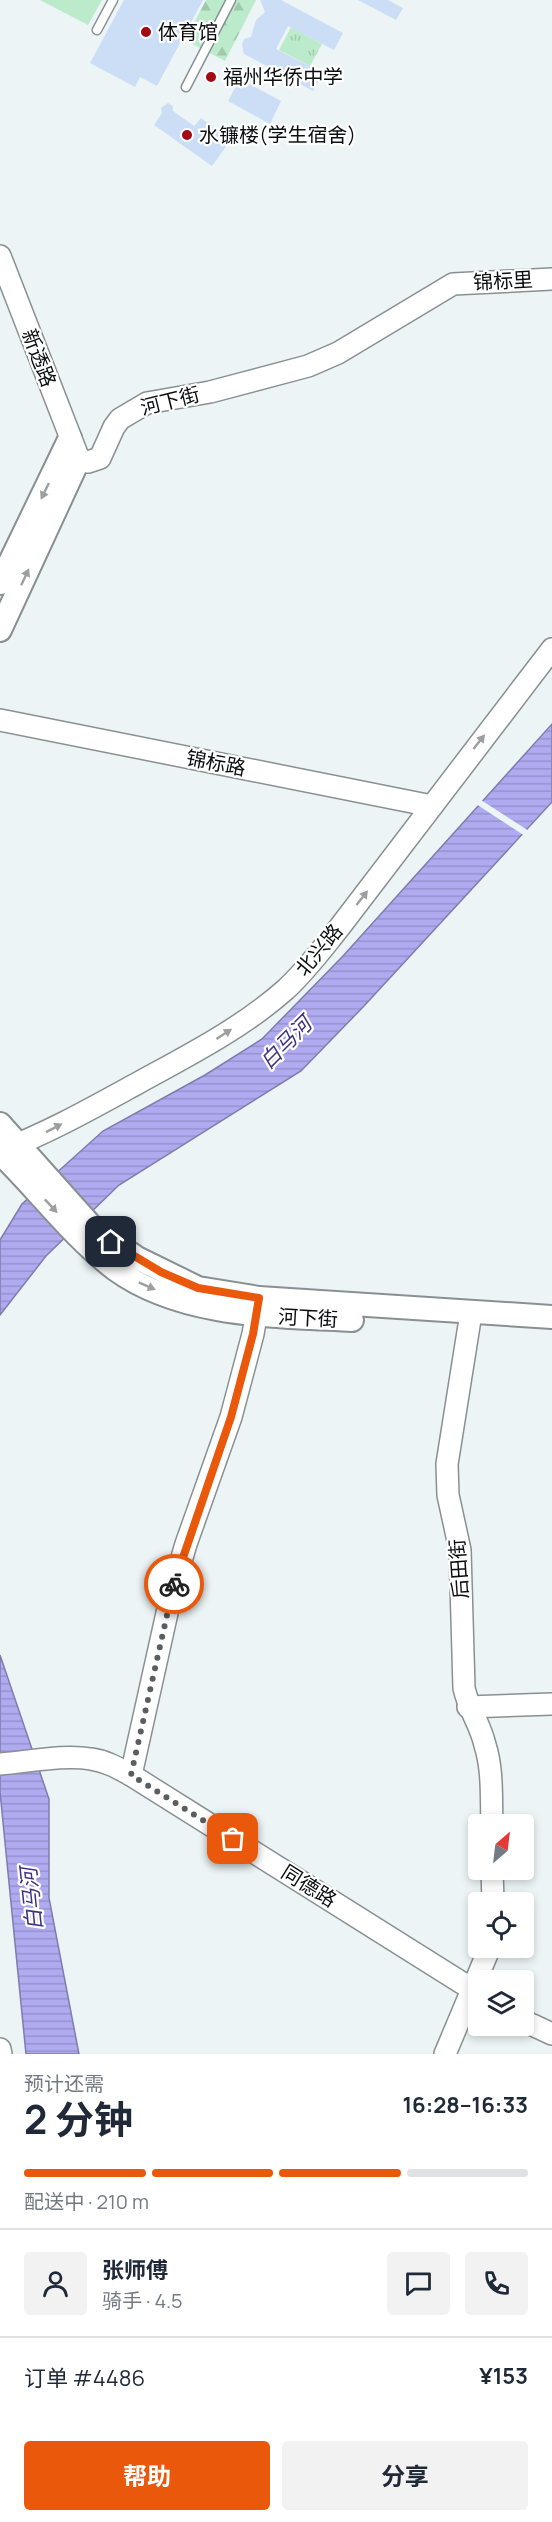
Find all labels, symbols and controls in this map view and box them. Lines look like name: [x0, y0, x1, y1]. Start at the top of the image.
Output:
place label: 体育馆: [158, 18, 218, 45]
marker: 体育馆: [139, 25, 153, 39]
place label: 福州华侨中学: [223, 63, 343, 90]
marker: 福州华侨中学: [204, 70, 218, 84]
place label: 水镰楼(学生宿舍): [199, 121, 356, 148]
marker: 水镰楼(学生宿舍): [180, 128, 194, 142]
street label: 锦标里: [472, 265, 534, 296]
street label: 新透路: [16, 325, 63, 391]
street label: 河下街: [138, 380, 202, 421]
one-way arrow: [40, 482, 49, 499]
one-way arrow: [20, 569, 29, 586]
one-way arrow: [473, 735, 485, 750]
street label: 锦标路: [184, 744, 248, 781]
one-way arrow: [355, 890, 367, 905]
street label: 北兴路: [289, 918, 348, 981]
water label: 白马河: [253, 1007, 320, 1074]
one-way arrow: [216, 1028, 232, 1039]
one-way arrow: [45, 1123, 62, 1133]
one-way arrow: [43, 1199, 57, 1213]
pin: [85, 1216, 136, 1267]
icon: home: [94, 1225, 127, 1258]
one-way arrow: [138, 1282, 155, 1291]
street label: 河下街: [277, 1302, 339, 1333]
street label: 后田街: [443, 1538, 474, 1600]
courier: [144, 1554, 204, 1614]
icon: bike: [158, 1568, 191, 1601]
pin: [207, 1813, 258, 1864]
north arrow: [468, 1814, 534, 1880]
map controls: [468, 1814, 534, 2036]
icon: bag: [216, 1822, 249, 1855]
street label: 同德路: [277, 1858, 342, 1913]
water label: 白马河: [13, 1862, 48, 1932]
button: locate: [468, 1892, 534, 1958]
button: layers: [468, 1970, 534, 2036]
text: 预计还需: [24, 2070, 104, 2097]
text: 16:28–16:33: [402, 2090, 528, 2120]
text: 2 分钟: [24, 2092, 133, 2146]
text: 配送中 · 210 m: [24, 2188, 149, 2215]
button: person: [24, 2252, 87, 2315]
button: chat: [387, 2252, 450, 2315]
button: phone: [465, 2252, 528, 2315]
text: 张师傅: [102, 2255, 168, 2285]
text: 骑手 · 4.5: [102, 2287, 183, 2314]
text: ¥153: [479, 2361, 528, 2391]
text: 订单 #4486: [24, 2363, 145, 2393]
button: 帮助: [24, 2441, 270, 2510]
button: 分享: [282, 2441, 528, 2510]

